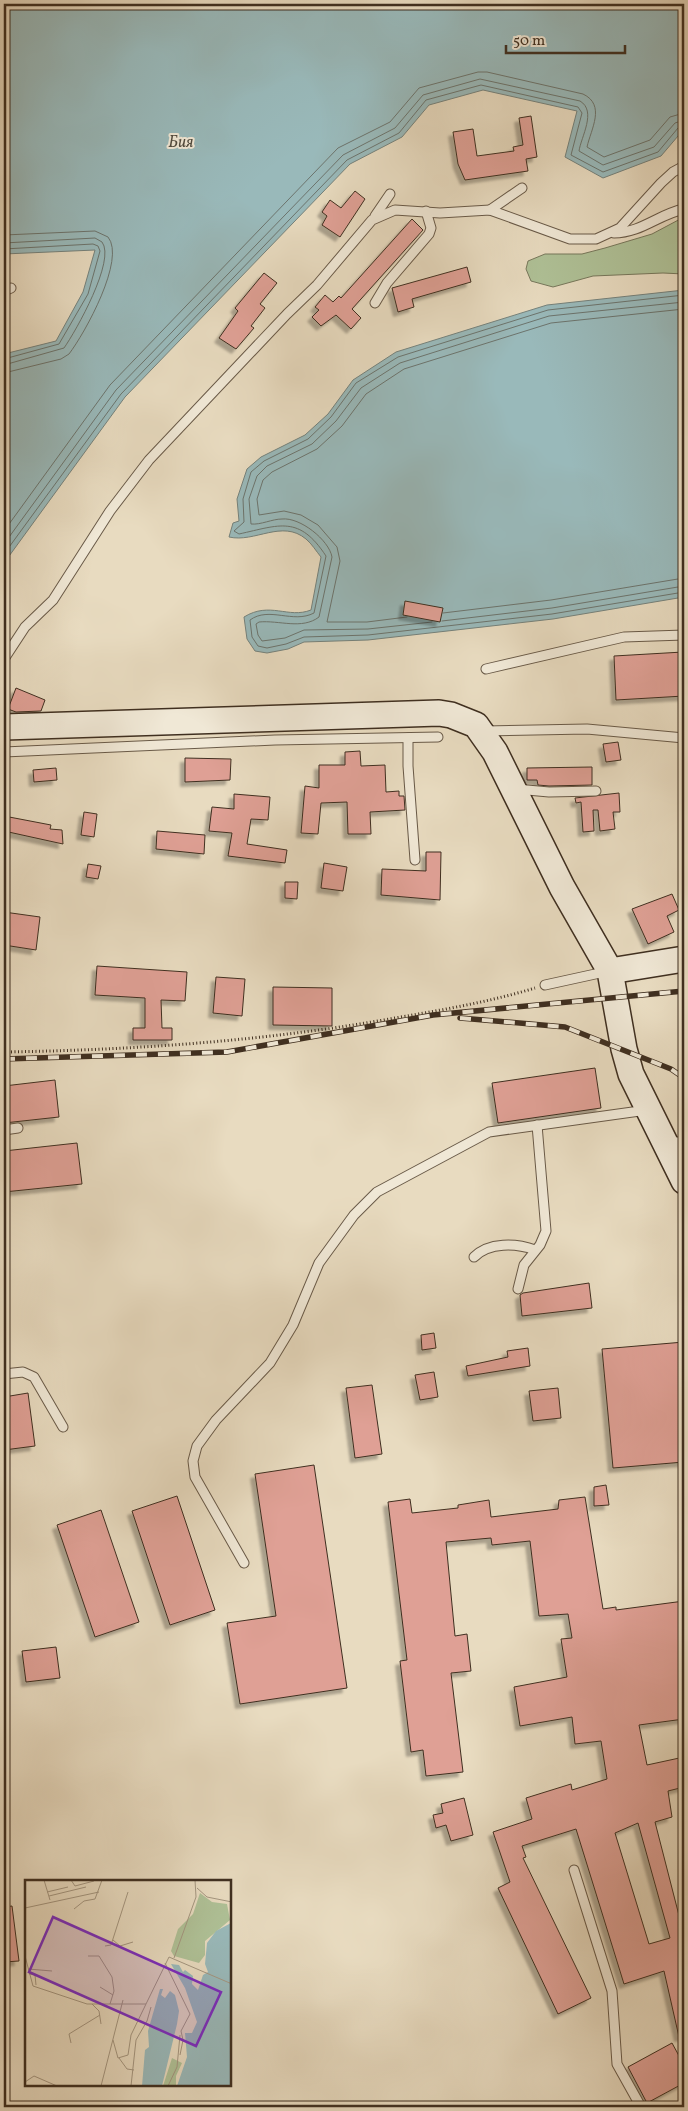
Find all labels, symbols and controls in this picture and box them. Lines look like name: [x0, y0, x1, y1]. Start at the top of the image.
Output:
scale bar: [506, 22, 624, 54]
text: 50 m: [513, 31, 545, 52]
water label: Бия: [169, 132, 193, 154]
inset map: [25, 1880, 231, 2086]

